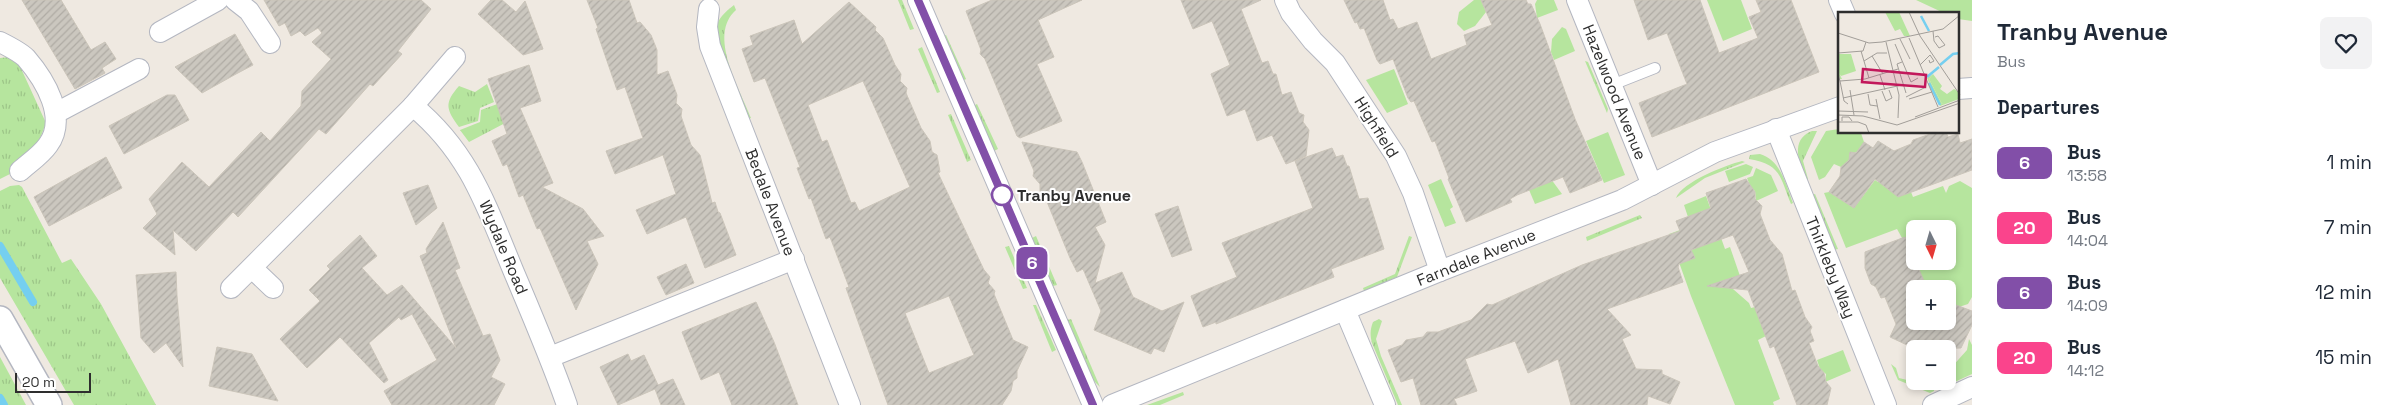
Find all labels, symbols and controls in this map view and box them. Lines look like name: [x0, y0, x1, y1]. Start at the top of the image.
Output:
inset map: [1838, 12, 1960, 134]
text: Tranby Avenue: [1997, 16, 2168, 47]
button: heart: [2320, 17, 2372, 69]
street label: Hazelwood Avenue: [1578, 21, 1651, 163]
text: Bus: [1997, 51, 2026, 72]
street label: Highfield: [1350, 93, 1404, 162]
text: Departures: [1997, 95, 2100, 120]
text: Bus: [2067, 140, 2101, 165]
street label: Bedale Avenue: [740, 146, 801, 259]
text: 1 min: [2327, 150, 2372, 175]
text: 6: [2019, 151, 2030, 174]
text: 13:58: [2067, 165, 2107, 186]
marker: Tranby Avenue: [991, 184, 1013, 206]
place label: Tranby Avenue: [1017, 185, 1131, 206]
street label: Wydale Road: [474, 197, 533, 297]
text: Bus: [2067, 205, 2101, 230]
street label: Thirkleby Way: [1801, 213, 1860, 321]
text: 7 min: [2324, 215, 2372, 240]
text: 20: [2013, 216, 2036, 239]
north arrow: [1906, 220, 1956, 270]
map controls: [1906, 220, 1956, 390]
street label: Farndale Avenue: [1413, 224, 1539, 291]
text: 14:04: [2067, 230, 2108, 251]
line badge: 6: [1016, 247, 1048, 279]
text: 6: [1026, 251, 1038, 274]
text: Bus: [2067, 270, 2101, 295]
button: +: [1906, 280, 1956, 330]
text: 12 min: [2315, 280, 2372, 305]
text: 6: [2019, 281, 2030, 304]
text: 14:09: [2067, 295, 2108, 316]
text: Bus: [2067, 335, 2101, 360]
button: −: [1906, 340, 1956, 390]
text: 15 min: [2315, 345, 2372, 370]
text: 20: [2013, 346, 2036, 369]
text: 14:12: [2067, 360, 2104, 381]
scale bar: [15, 370, 91, 393]
text: 20 m: [22, 373, 55, 391]

